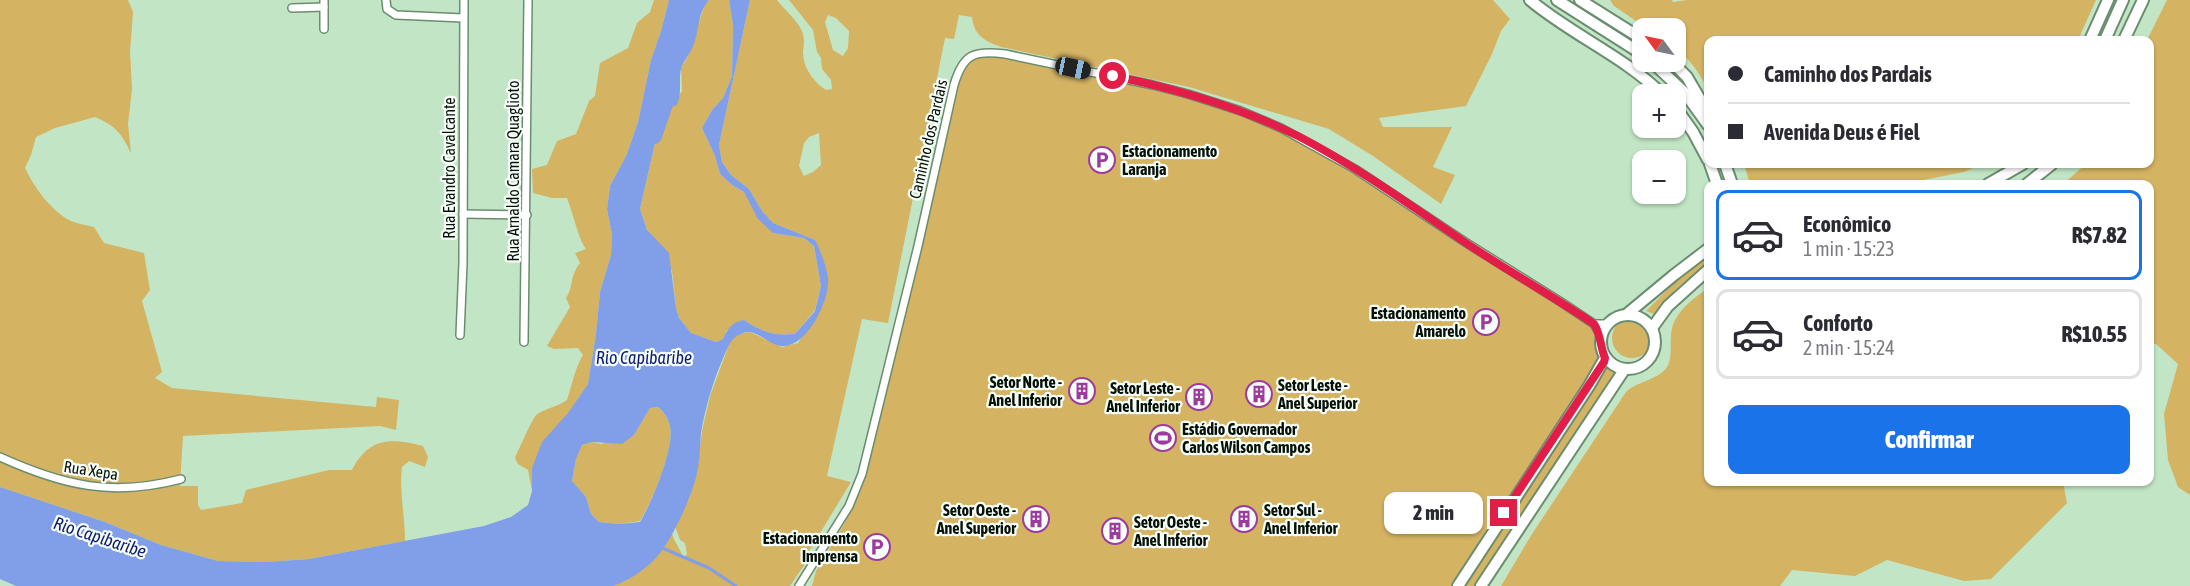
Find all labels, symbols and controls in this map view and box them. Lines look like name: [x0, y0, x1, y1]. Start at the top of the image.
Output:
north arrow: [1632, 18, 1686, 72]
map controls: [1632, 18, 1686, 204]
car: [1054, 55, 1092, 81]
text: Caminho dos Pardais: [1764, 61, 1932, 87]
route start: [1099, 62, 1126, 89]
street label: Caminho dos Pardais: [906, 77, 951, 200]
street label: Rua Arnaldo Camara Quaglioto: [504, 81, 523, 261]
button: +: [1632, 84, 1686, 138]
street label: Rua Evandro Cavalcante: [440, 97, 458, 239]
text: Avenida Deus é Fiel: [1764, 119, 1919, 145]
place label: Estacionamento Laranja: [1122, 142, 1218, 178]
parking icon: Estacionamento Laranja: [1087, 145, 1117, 175]
button: −: [1632, 150, 1686, 204]
icon: car: [1731, 208, 1785, 262]
text: Econômico: [1803, 211, 1891, 237]
text: R$7.82: [2072, 222, 2127, 248]
text: 1 min · 15:23: [1803, 237, 1895, 260]
place label: Estacionamento Amarelo: [1371, 304, 1466, 340]
parking icon: Estacionamento Amarelo: [1471, 307, 1501, 337]
icon: car: [1731, 307, 1785, 361]
text: Conforto: [1803, 310, 1873, 336]
text: R$10.55: [2061, 321, 2127, 347]
text: 2 min · 15:24: [1803, 336, 1895, 359]
water label: Rio Capibaribe: [596, 347, 692, 368]
place label: Setor Norte - Anel Inferior: [988, 373, 1062, 409]
building icon: Setor Norte - Anel Inferior: [1067, 376, 1097, 406]
place label: Setor Leste - Anel Superior: [1277, 376, 1358, 412]
place label: Setor Leste - Anel Inferior: [1106, 379, 1180, 415]
building icon: Setor Leste - Anel Superior: [1244, 379, 1274, 409]
building icon: Setor Leste - Anel Inferior: [1184, 382, 1214, 412]
button: Confirmar: [1728, 405, 2130, 474]
place label: Estádio Governador Carlos Wilson Campos: [1182, 420, 1311, 456]
sports icon: Estádio Governador Carlos Wilson Campos: [1148, 423, 1178, 453]
street label: Rua Xepa: [62, 457, 119, 484]
callout: 2 min: [1384, 492, 1483, 534]
route end: [1490, 499, 1517, 526]
place label: Setor Oeste - Anel Superior: [936, 501, 1016, 537]
place label: Setor Sul - Anel Inferior: [1263, 501, 1338, 537]
text: 2 min: [1413, 501, 1454, 524]
building icon: Setor Oeste - Anel Superior: [1021, 504, 1051, 534]
building icon: Setor Sul - Anel Inferior: [1229, 504, 1259, 534]
water label: Rio Capibaribe: [51, 512, 149, 562]
place label: Setor Oeste - Anel Inferior: [1133, 513, 1208, 549]
building icon: Setor Oeste - Anel Inferior: [1100, 516, 1130, 546]
place label: Estacionamento Imprensa: [763, 529, 858, 565]
parking icon: Estacionamento Imprensa: [862, 532, 892, 562]

